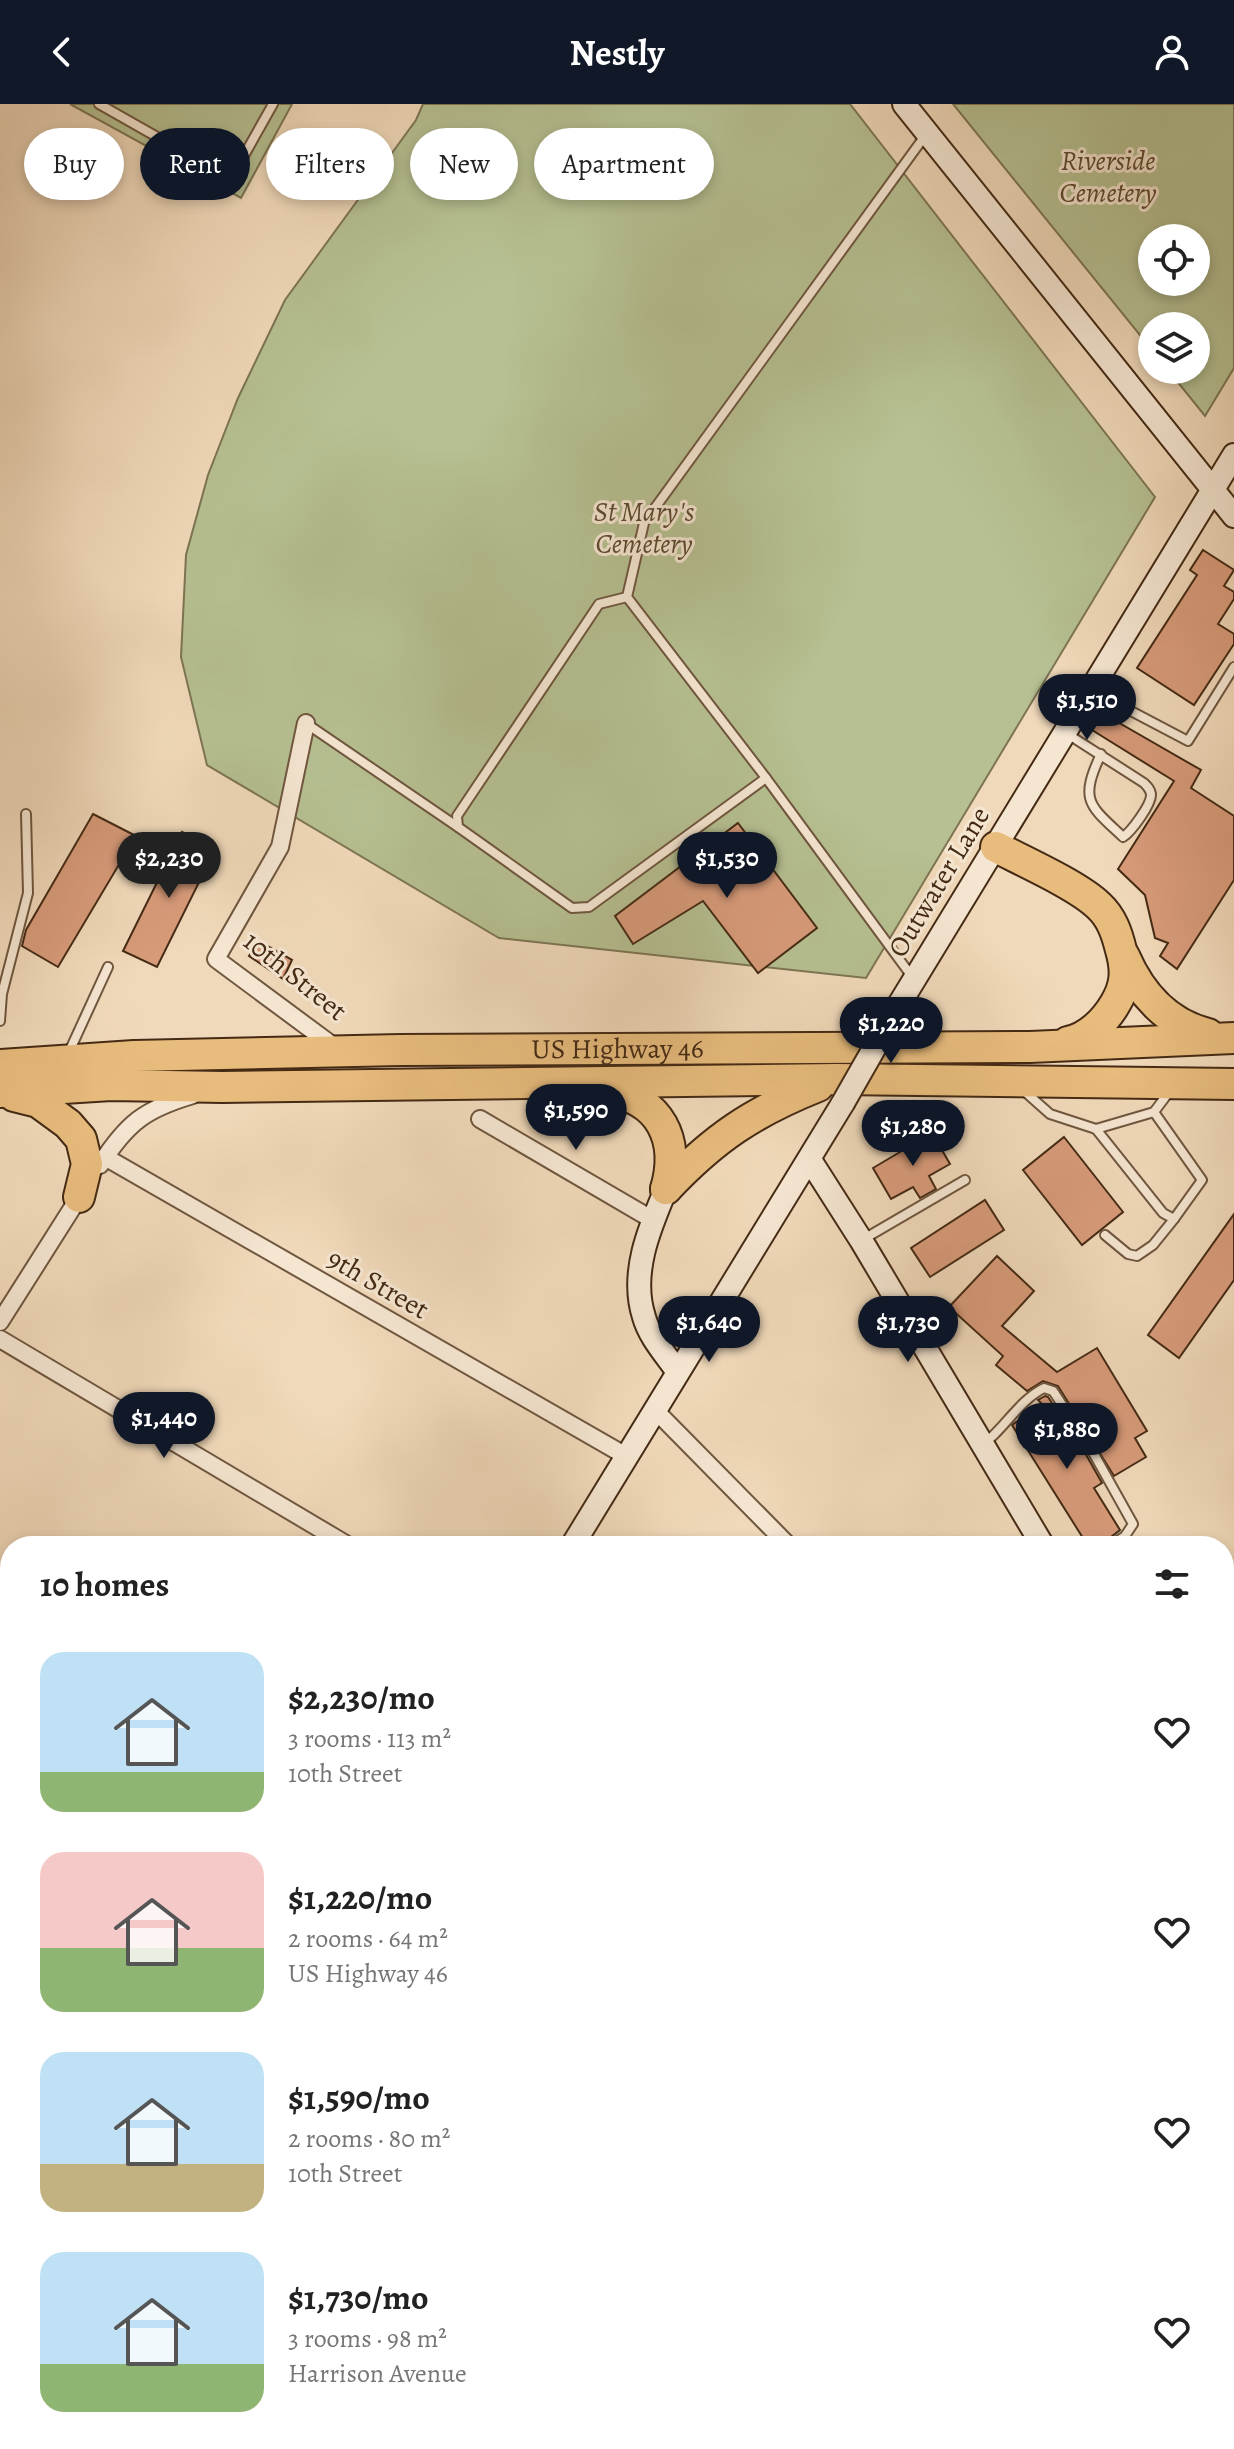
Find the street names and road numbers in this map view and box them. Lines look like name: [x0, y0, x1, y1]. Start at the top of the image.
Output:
street label: Outwater Lane: [879, 800, 999, 964]
street label: 10th Street: [235, 923, 355, 1029]
street label: US Highway 46: [531, 1030, 704, 1068]
street label: 9th Street: [320, 1240, 436, 1328]

